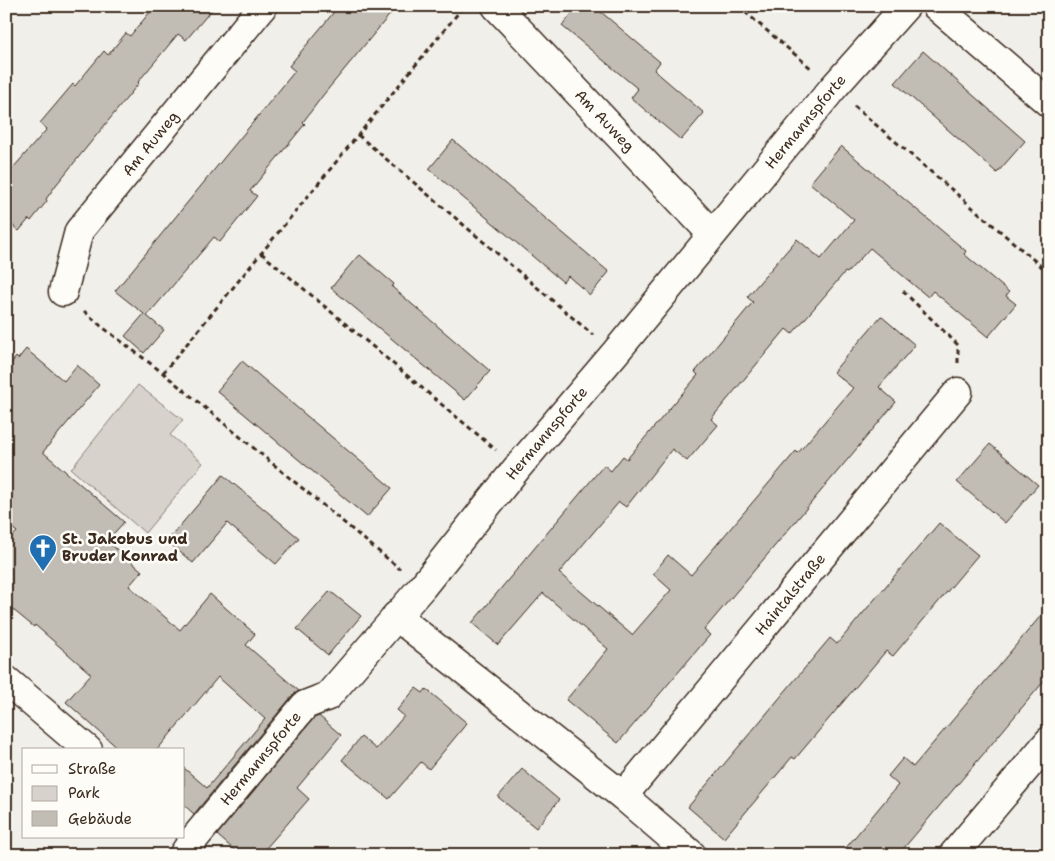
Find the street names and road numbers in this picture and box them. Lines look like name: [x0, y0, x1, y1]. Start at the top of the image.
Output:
street label: Hermannspforte: [760, 70, 850, 173]
street label: Am Auweg: [570, 85, 639, 156]
street label: Am Auweg: [118, 107, 183, 180]
street label: Hermannspforte: [501, 382, 592, 484]
street label: Haintalstraße: [750, 549, 830, 639]
street label: Hermannspforte: [216, 707, 306, 810]

